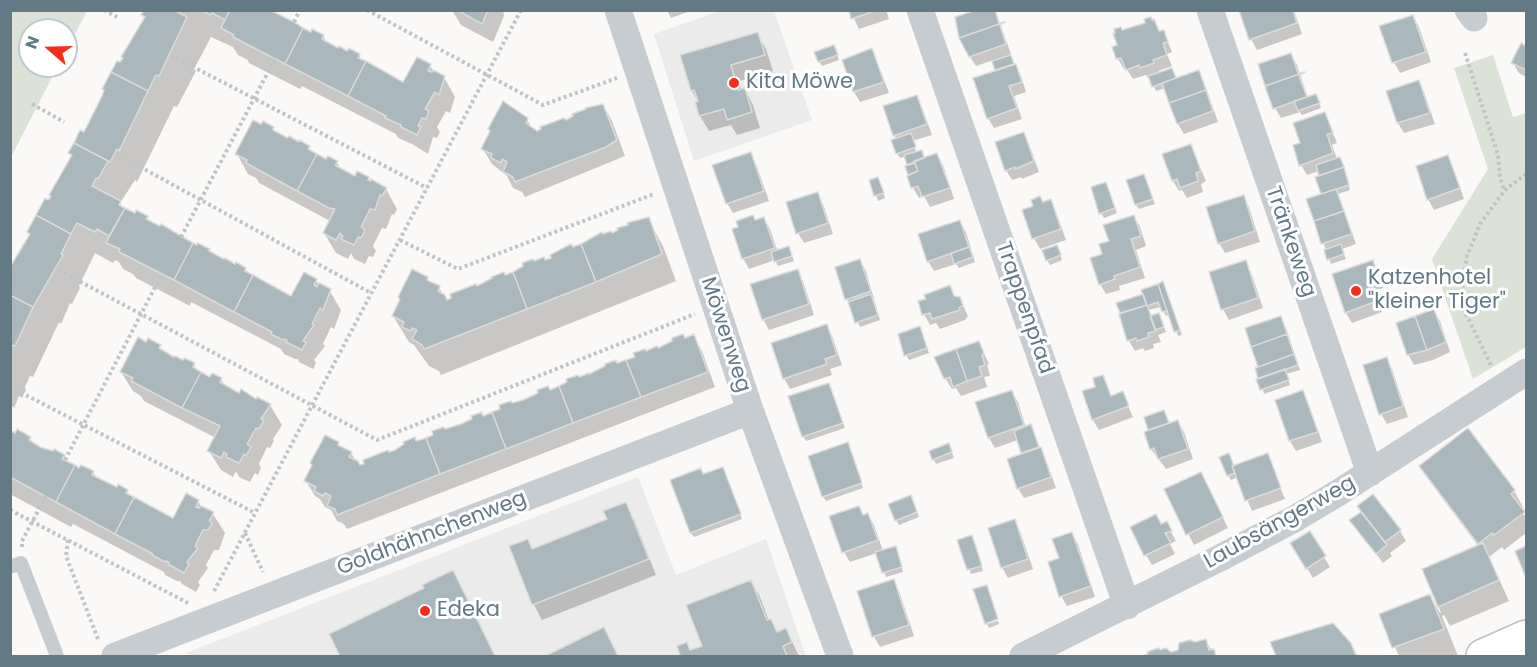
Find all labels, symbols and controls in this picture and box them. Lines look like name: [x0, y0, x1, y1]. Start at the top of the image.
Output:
north arrow: [18, 18, 78, 78]
text: N: [20, 33, 45, 52]
place label: Kita Möwe: [746, 70, 853, 96]
marker: Kita Möwe: [727, 76, 741, 90]
street label: Tränkeweg: [1259, 183, 1321, 301]
street label: Trappenpfad: [990, 239, 1058, 377]
place label: Katzenhotel "kleiner Tiger": [1368, 266, 1506, 316]
street label: Möwenweg: [695, 274, 755, 396]
marker: Katzenhotel "kleiner Tiger": [1349, 284, 1363, 298]
street label: Laubsängerweg: [1200, 471, 1360, 575]
street label: Goldhähnchenweg: [334, 486, 530, 582]
place label: Edeka: [437, 598, 500, 624]
marker: Edeka: [418, 604, 432, 618]

